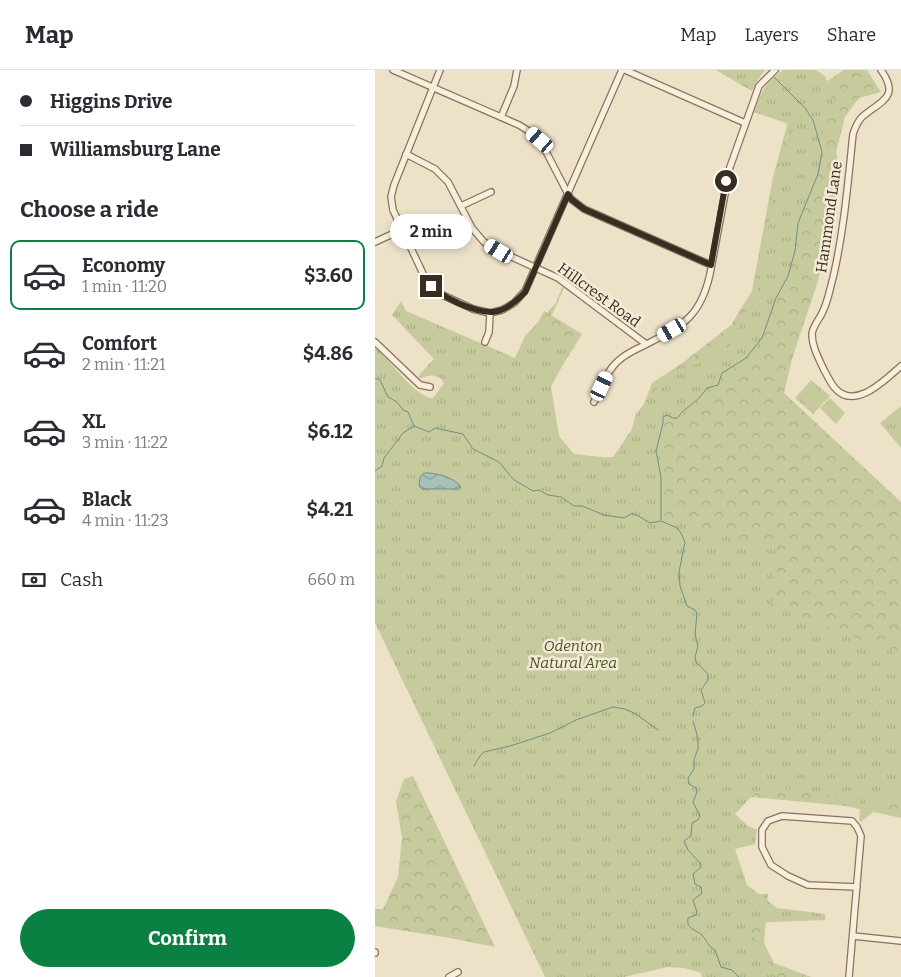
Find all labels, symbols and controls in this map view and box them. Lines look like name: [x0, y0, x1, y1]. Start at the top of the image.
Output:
text: Map: [25, 21, 74, 49]
text: Map: [680, 24, 716, 46]
text: Layers: [744, 24, 799, 46]
text: Share: [827, 24, 876, 46]
text: Higgins Drive: [50, 90, 172, 113]
car: [523, 124, 556, 156]
text: Williamsburg Lane: [50, 138, 221, 161]
street label: Hammond Lane: [812, 160, 846, 274]
route start: [715, 170, 737, 192]
text: Choose a ride: [20, 196, 159, 223]
callout: 2 min: [390, 214, 472, 248]
text: 2 min: [410, 222, 452, 241]
car: [482, 237, 515, 265]
icon: car: [22, 253, 67, 298]
text: Economy: [82, 254, 165, 277]
street label: Hillcrest Road: [554, 259, 644, 331]
text: $3.60: [304, 264, 353, 287]
route end: [420, 275, 442, 297]
text: 1 min · 11:20: [82, 277, 167, 296]
car: [655, 316, 688, 344]
icon: car: [22, 331, 67, 376]
text: Comfort: [82, 332, 157, 355]
text: $4.86: [303, 342, 353, 365]
text: 2 min · 11:21: [82, 355, 165, 374]
car: [588, 369, 615, 403]
icon: car: [22, 409, 67, 454]
text: XL: [82, 410, 106, 433]
text: $6.12: [307, 420, 353, 443]
text: 3 min · 11:22: [82, 433, 168, 452]
icon: car: [22, 487, 67, 532]
text: Black: [82, 488, 132, 511]
text: $4.21: [307, 498, 353, 521]
text: 4 min · 11:23: [82, 511, 169, 530]
icon: cash: [20, 566, 48, 594]
text: Cash: [60, 568, 103, 591]
text: 660 m: [307, 570, 355, 589]
park label: Odenton Natural Area: [529, 637, 617, 672]
button: Confirm: [20, 909, 355, 967]

